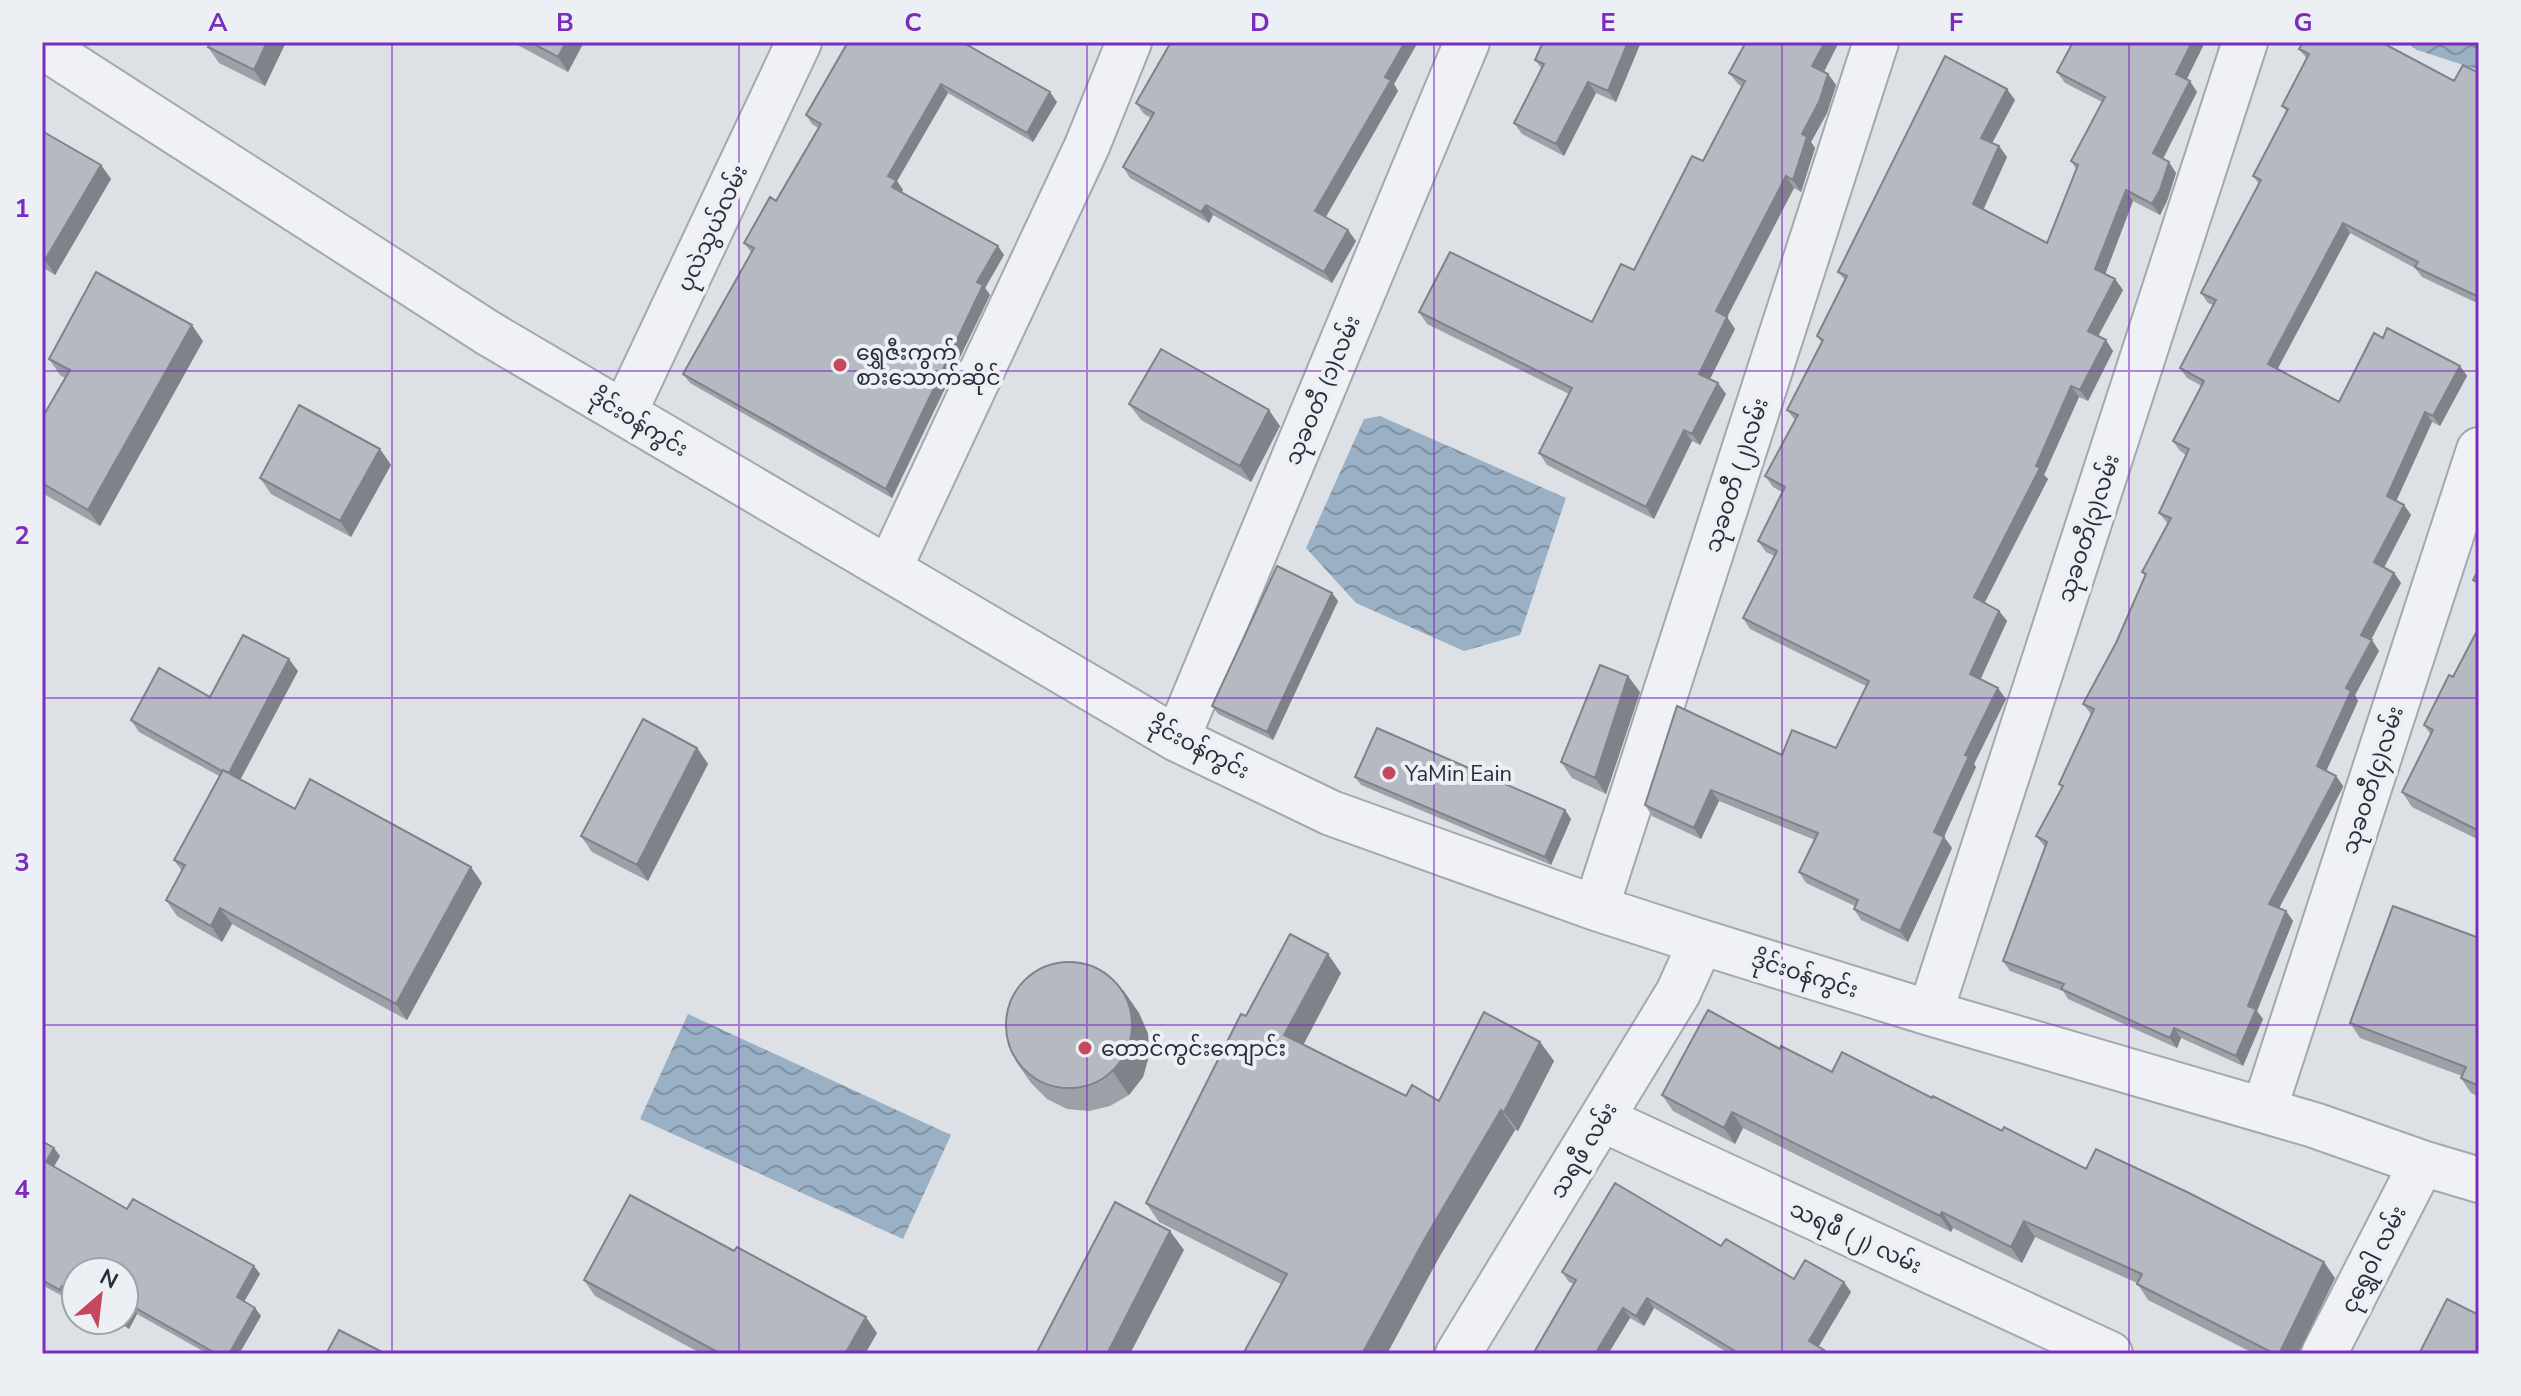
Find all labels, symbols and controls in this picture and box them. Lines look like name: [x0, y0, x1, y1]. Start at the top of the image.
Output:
text: A: [208, 5, 228, 40]
text: B: [556, 5, 574, 40]
text: C: [904, 5, 922, 40]
text: D: [1250, 5, 1270, 40]
text: E: [1600, 5, 1616, 40]
text: F: [1949, 5, 1963, 40]
text: G: [2293, 5, 2313, 40]
street label: ပုလဲသွယ်လမ်း: [670, 160, 757, 297]
text: 1: [14, 191, 30, 226]
street label: သုခဝတီ (၁)လမ်း: [1277, 311, 1370, 471]
place label: ရွှေဇီးကွက် စားသောက်ဆိုင်: [856, 337, 1001, 395]
marker: ရွှေဇီးကွက် စားသောက်ဆိုင်: [831, 356, 849, 374]
street label: ဒိုင်းဝန်ကွင်း: [583, 381, 694, 466]
street label: သုခဝတီ (၂)လမ်း: [1697, 394, 1778, 557]
street label: သုခဝတီ(၃)လမ်း: [2050, 450, 2129, 607]
text: 2: [14, 518, 30, 553]
street label: သုခဝတီ(၄)လမ်း: [2334, 702, 2413, 859]
street label: ဒိုင်းဝန်ကွင်း: [1142, 709, 1255, 788]
place label: YaMin Eain: [1404, 759, 1512, 789]
marker: YaMin Eain: [1380, 764, 1398, 782]
text: 3: [14, 845, 30, 880]
street label: ဒိုင်းဝန်ကွင်း: [1747, 944, 1862, 1007]
place label: တောင်ကွင်းကျောင်း: [1101, 1033, 1286, 1067]
marker: တောင်ကွင်းကျောင်း: [1076, 1039, 1094, 1057]
street label: သရဖီ လမ်း: [1542, 1096, 1626, 1205]
text: 4: [14, 1172, 30, 1207]
street label: သရဖီ (၂) လမ်း: [1784, 1193, 1927, 1283]
street label: ငုရွှေဝါ လမ်း: [2333, 1200, 2416, 1319]
north arrow: [60, 1256, 140, 1336]
text: N: [95, 1262, 123, 1296]

